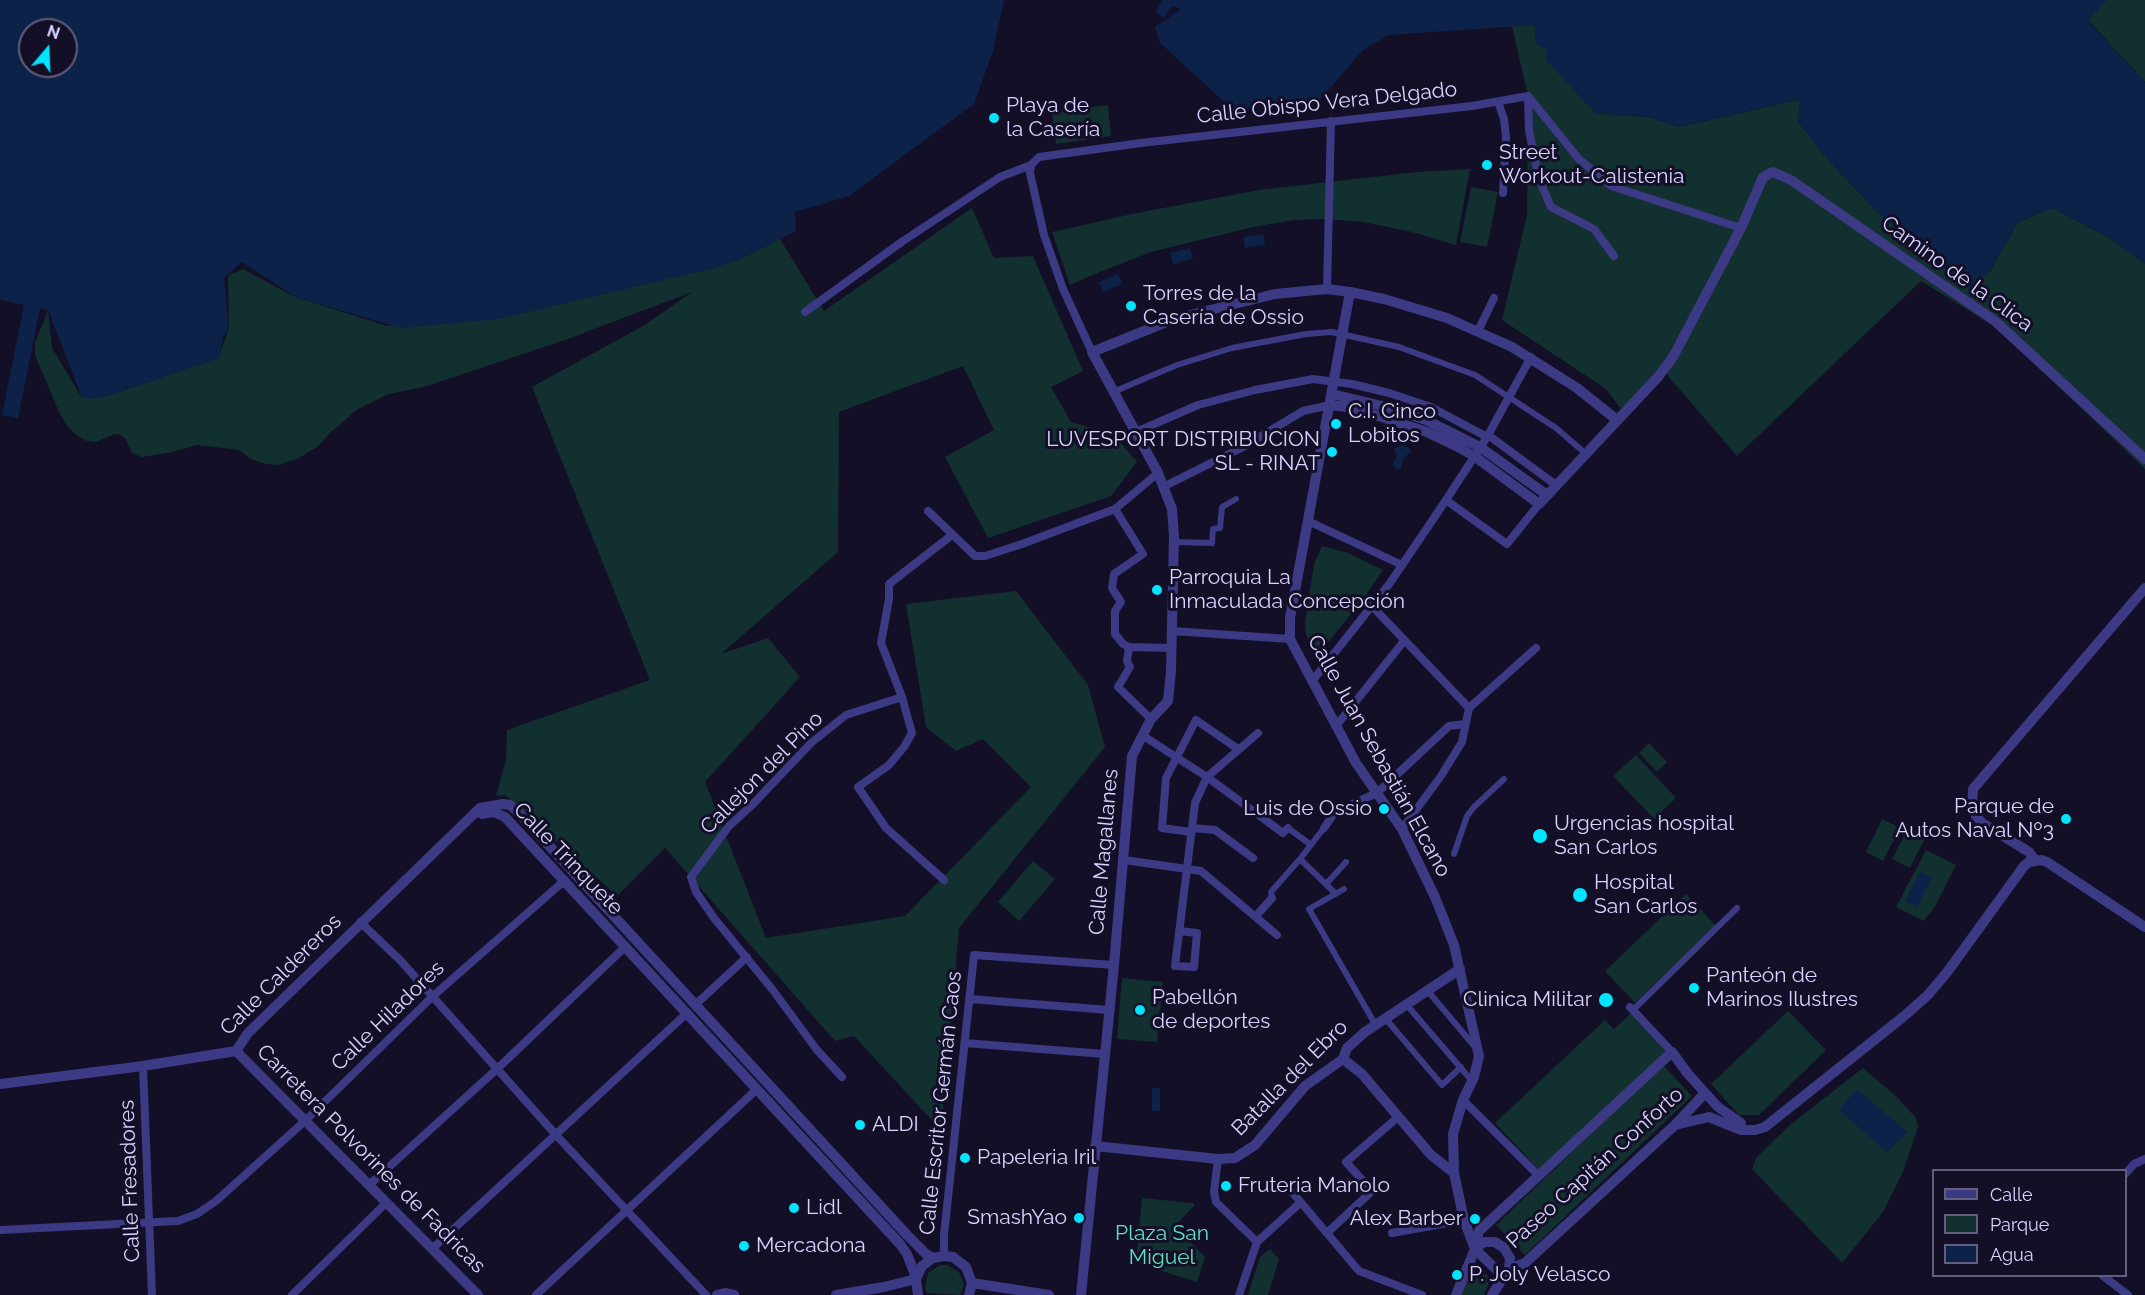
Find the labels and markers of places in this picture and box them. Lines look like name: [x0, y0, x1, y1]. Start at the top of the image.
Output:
place label: Playa de la Casería: [1006, 93, 1100, 143]
marker: Playa de la Casería: [987, 111, 1001, 125]
place label: Street Workout-Calistenia: [1499, 140, 1685, 190]
marker: Street Workout-Calistenia: [1480, 158, 1494, 172]
place label: Torres de la Casería de Ossio: [1143, 281, 1304, 331]
marker: Torres de la Casería de Ossio: [1124, 299, 1138, 313]
place label: C.I. Cinco Lobitos: [1348, 399, 1436, 449]
marker: C.I. Cinco Lobitos: [1329, 417, 1343, 431]
place label: LUVESPORT DISTRIBUCION SL - RINAT: [1046, 427, 1320, 477]
marker: LUVESPORT DISTRIBUCION SL - RINAT: [1325, 445, 1339, 459]
place label: Parroquia La Inmaculada Concepción: [1169, 565, 1405, 615]
marker: Parroquia La Inmaculada Concepción: [1150, 583, 1164, 597]
place label: Parque de Autos Naval Nº3: [1895, 794, 2054, 844]
place label: Luis de Ossio: [1243, 796, 1372, 822]
marker: Luis de Ossio: [1377, 802, 1391, 816]
place label: Urgencias hospital San Carlos: [1554, 811, 1734, 861]
marker: Parque de Autos Naval Nº3: [2059, 812, 2073, 826]
marker: Urgencias hospital San Carlos: [1531, 827, 1549, 845]
place label: Hospital San Carlos: [1594, 870, 1697, 920]
marker: Hospital San Carlos: [1571, 886, 1589, 904]
place label: Panteón de Marinos Ilustres: [1706, 963, 1858, 1013]
marker: Panteón de Marinos Ilustres: [1687, 981, 1701, 995]
place label: Pabellón de deportes: [1152, 985, 1270, 1035]
place label: Clinica Militar: [1463, 987, 1592, 1013]
marker: Clinica Militar: [1597, 991, 1615, 1009]
marker: Pabellón de deportes: [1133, 1003, 1147, 1017]
place label: ALDI: [872, 1112, 919, 1138]
marker: ALDI: [853, 1118, 867, 1132]
place label: Papeleria Iril: [977, 1145, 1096, 1171]
marker: Papeleria Iril: [958, 1151, 972, 1165]
place label: Fruteria Manolo: [1238, 1173, 1390, 1199]
marker: Fruteria Manolo: [1219, 1179, 1233, 1193]
place label: Lidl: [806, 1195, 842, 1221]
marker: Lidl: [787, 1201, 801, 1215]
place label: SmashYao: [967, 1205, 1067, 1231]
place label: Alex Barber: [1350, 1206, 1463, 1232]
marker: SmashYao: [1072, 1211, 1086, 1225]
marker: Alex Barber: [1468, 1212, 1482, 1226]
place label: Mercadona: [756, 1233, 866, 1259]
marker: Mercadona: [737, 1239, 751, 1253]
place label: P. Joly Velasco: [1469, 1262, 1610, 1288]
marker: P. Joly Velasco: [1450, 1268, 1464, 1282]

